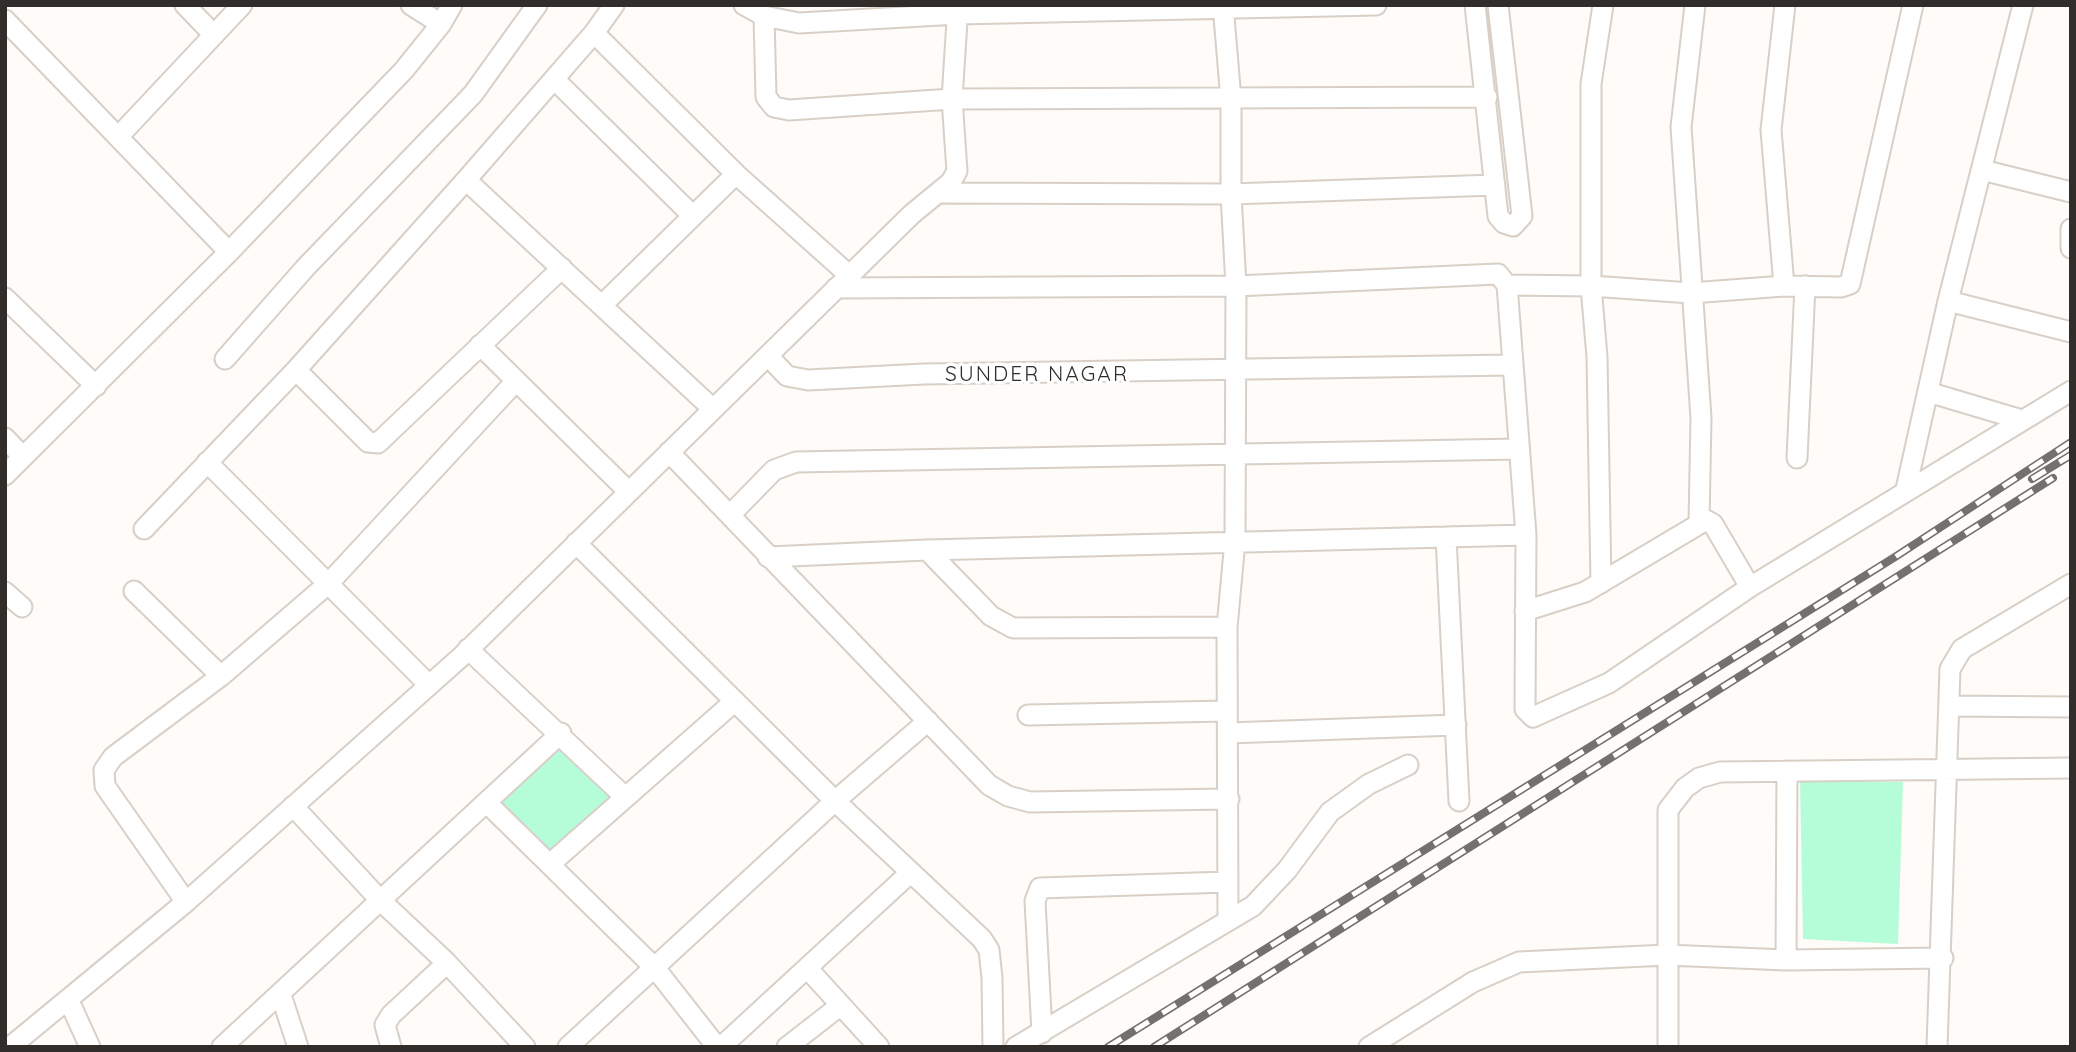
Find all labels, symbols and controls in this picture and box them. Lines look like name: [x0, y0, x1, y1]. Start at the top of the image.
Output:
district label: SUNDER NAGAR: [947, 362, 1127, 388]

